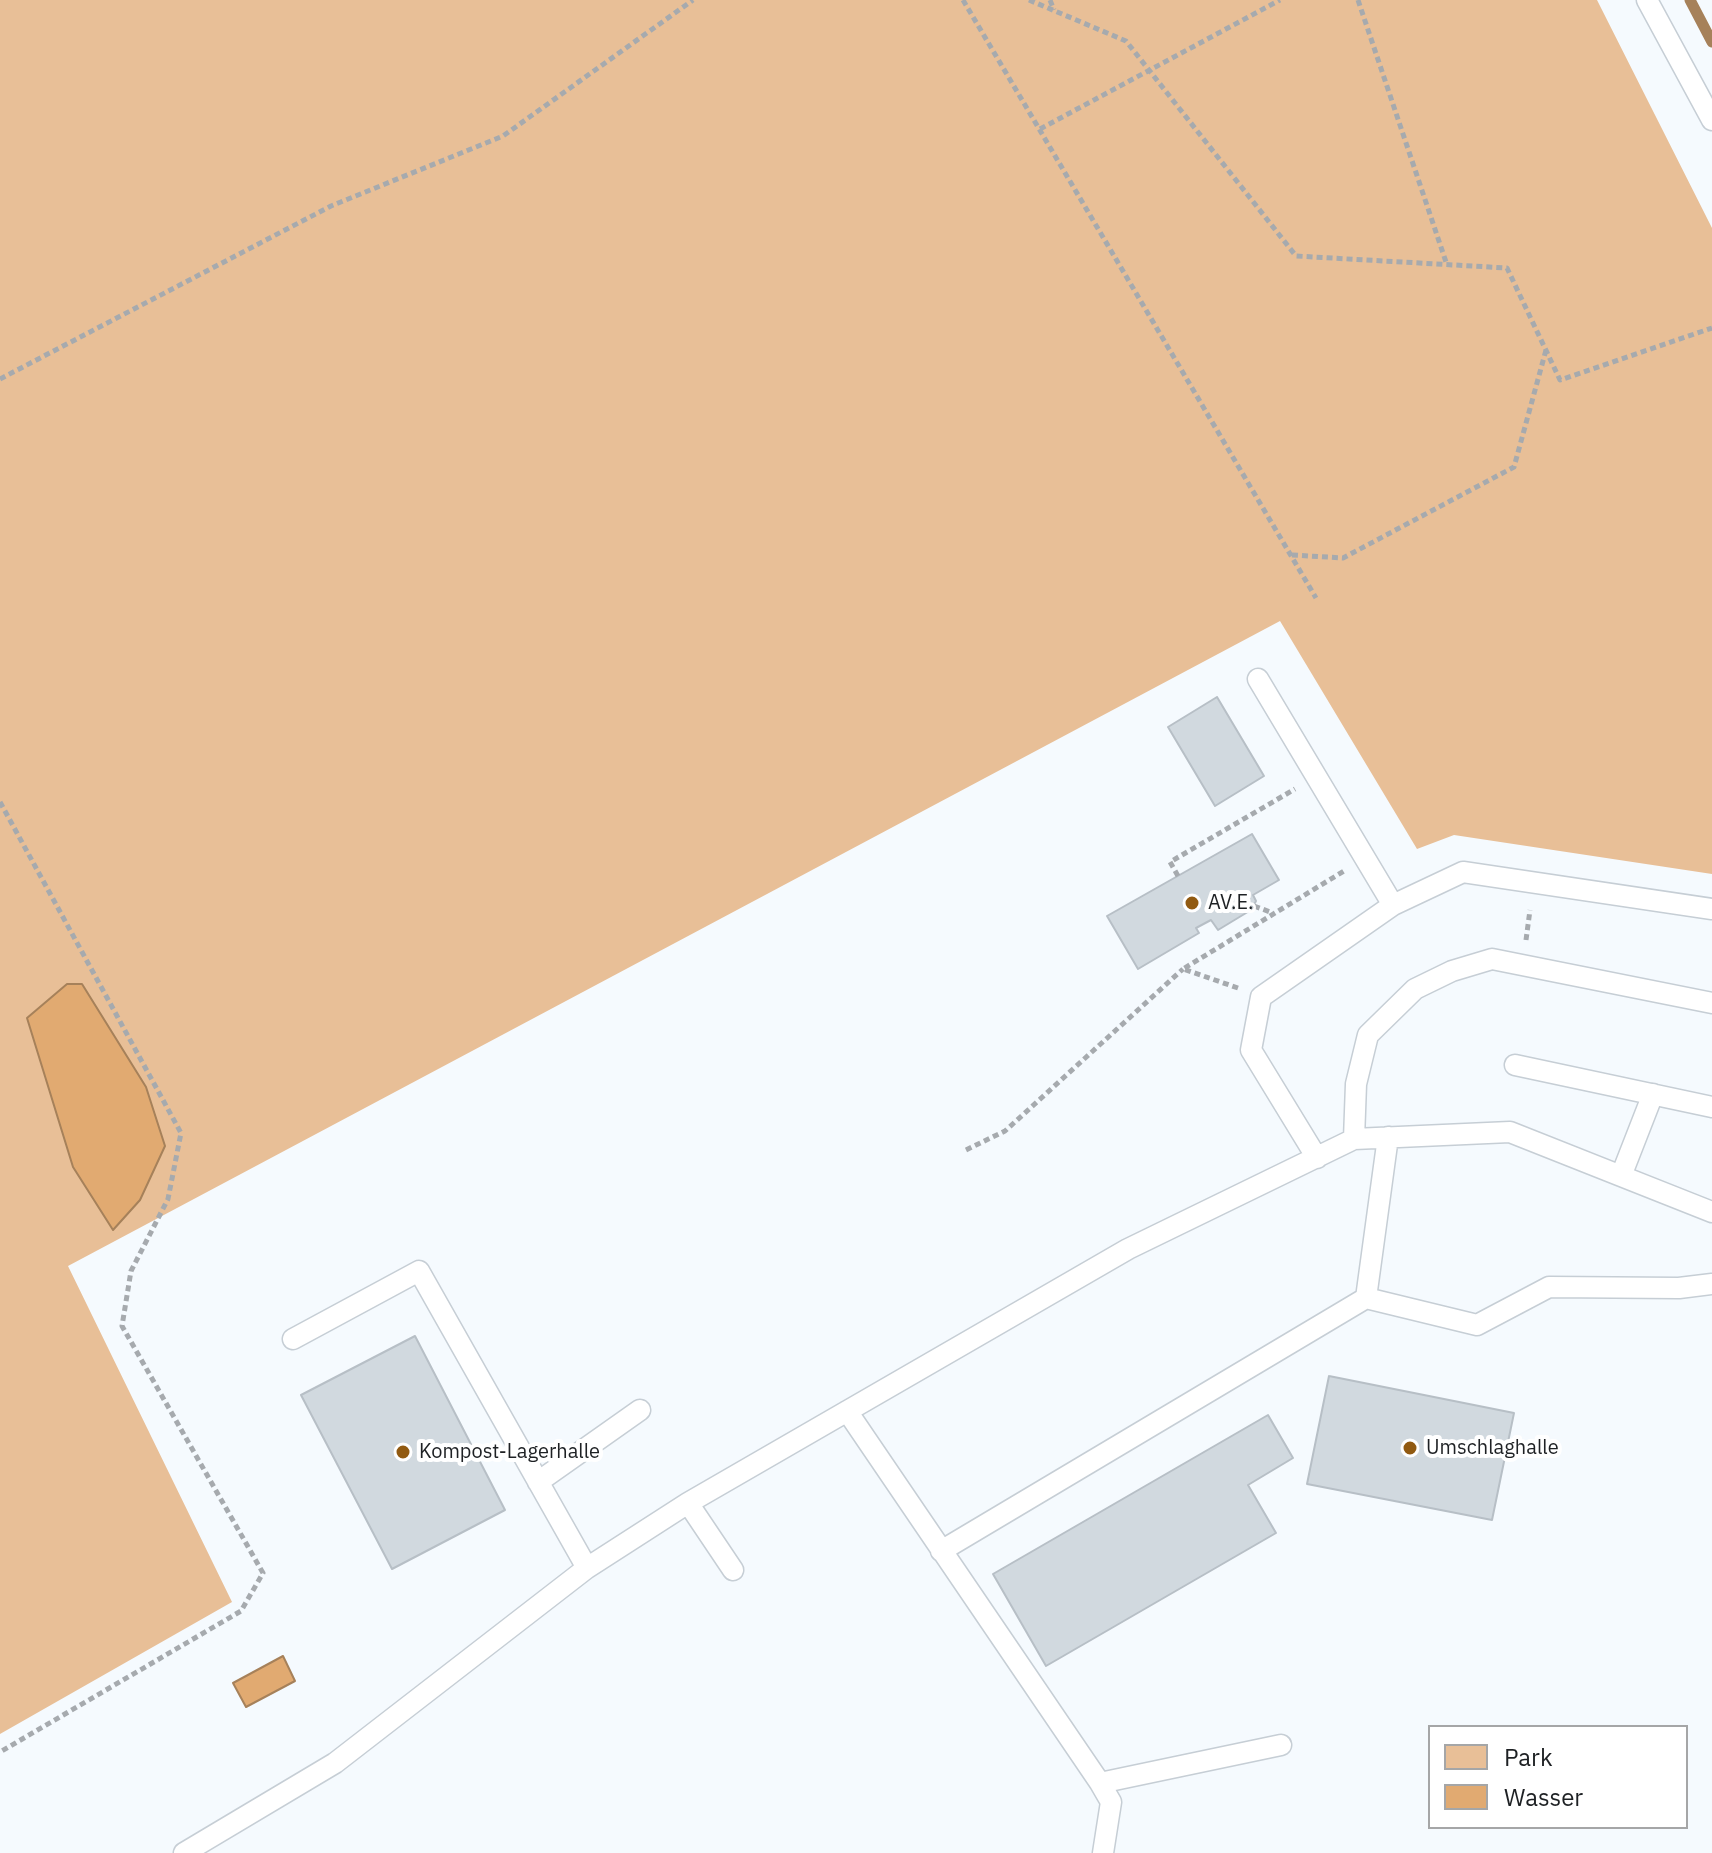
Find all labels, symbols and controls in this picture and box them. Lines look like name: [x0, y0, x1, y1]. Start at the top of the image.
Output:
place label: AV.E.: [1208, 891, 1254, 915]
marker: AV.E.: [1183, 894, 1201, 912]
place label: Umschlaghalle: [1426, 1436, 1559, 1460]
marker: Umschlaghalle: [1401, 1439, 1419, 1457]
place label: Kompost-Lagerhalle: [419, 1440, 600, 1464]
marker: Kompost-Lagerhalle: [394, 1443, 412, 1461]
legend: [1428, 1725, 1688, 1829]
text: Park: [1504, 1741, 1553, 1773]
text: Wasser: [1504, 1781, 1583, 1813]

